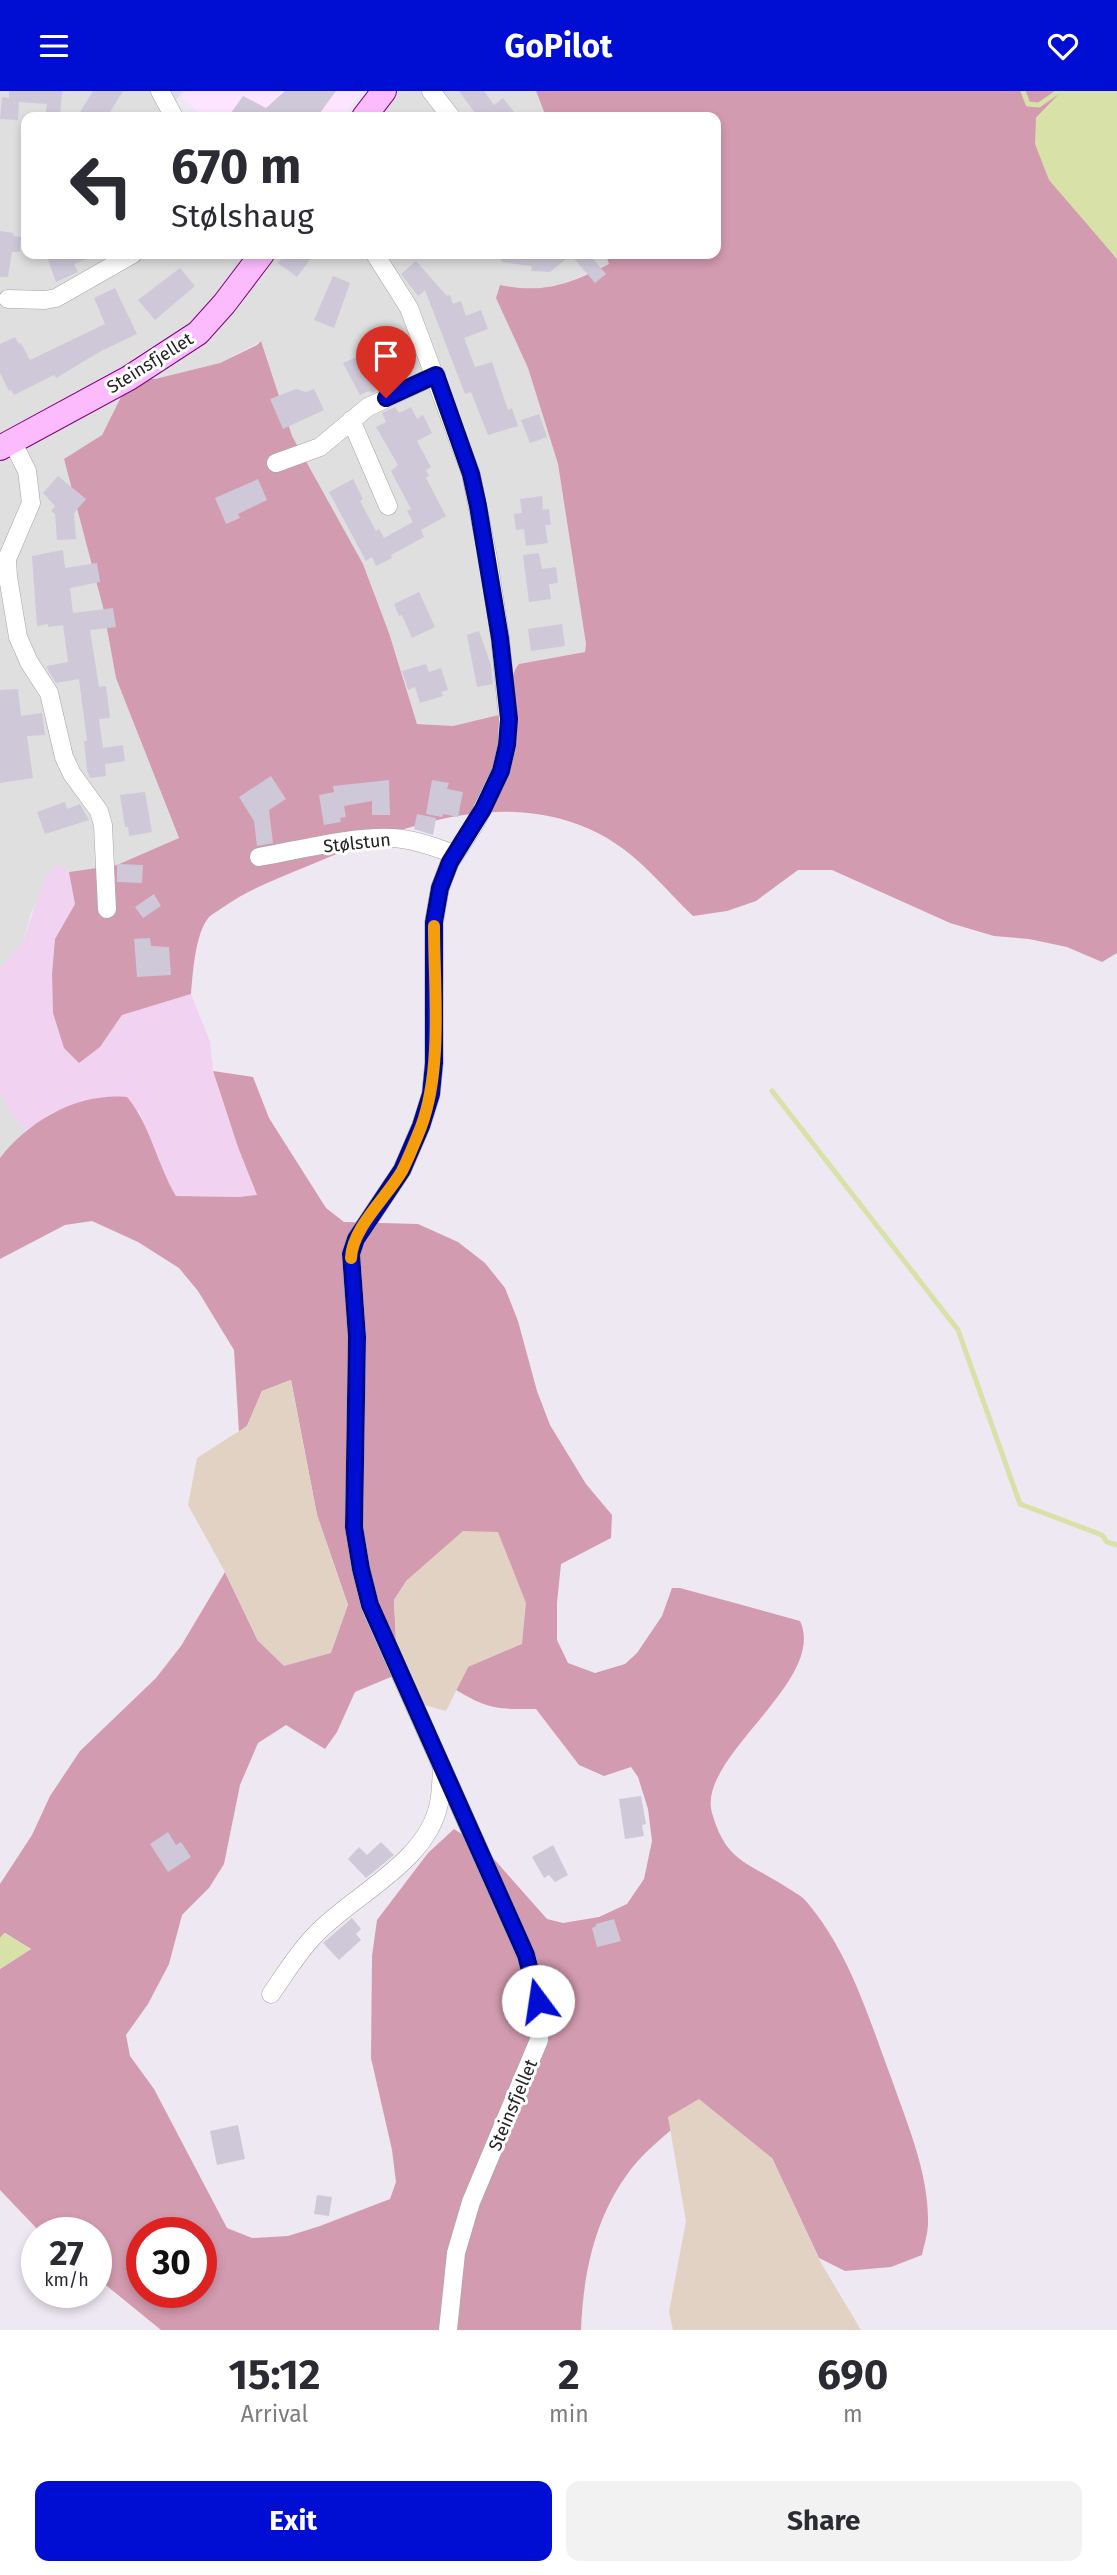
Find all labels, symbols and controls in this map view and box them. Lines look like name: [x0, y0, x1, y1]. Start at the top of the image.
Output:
icon: menu: [35, 27, 73, 65]
text: GoPilot: [505, 27, 612, 65]
icon: heart: [1044, 27, 1082, 65]
text: 670 m: [171, 137, 302, 196]
icon: left: [56, 140, 147, 231]
text: Stølshaug: [171, 197, 314, 235]
pin: [356, 326, 416, 398]
street label: Steinsfjellet: [103, 328, 198, 398]
icon: arrive: [367, 337, 405, 375]
street label: Stølstun: [322, 829, 392, 857]
position arrow: [501, 1964, 575, 2038]
street label: Steinsfjellet: [484, 2055, 542, 2154]
speed limit sign: 30: [126, 2217, 217, 2308]
text: 27: [49, 2232, 84, 2274]
text: km/h: [44, 2269, 89, 2291]
text: 15:12: [229, 2350, 320, 2400]
text: 2: [558, 2350, 580, 2400]
text: 690: [817, 2350, 888, 2400]
text: Arrival: [241, 2400, 308, 2428]
text: min: [549, 2400, 589, 2428]
text: m: [843, 2400, 863, 2428]
button: Exit: [35, 2481, 552, 2561]
button: Share: [566, 2481, 1082, 2561]

